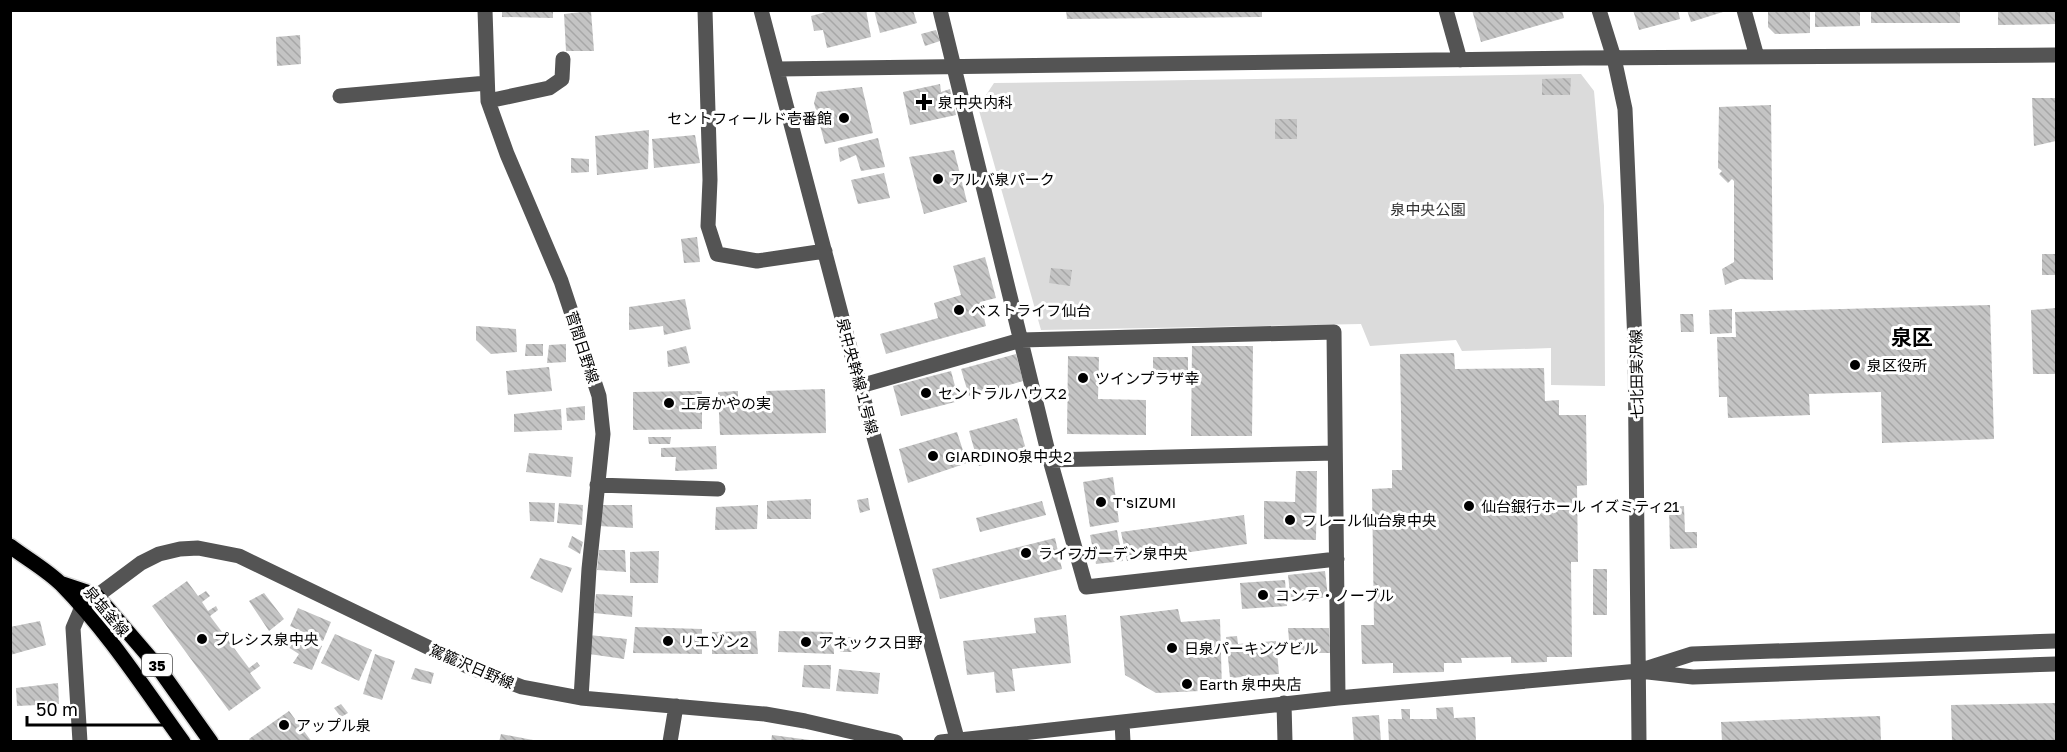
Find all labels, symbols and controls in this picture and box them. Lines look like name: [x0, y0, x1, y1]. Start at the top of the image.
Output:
marker: 泉中央内科: [915, 93, 933, 111]
place label: 泉中央内科: [938, 93, 1013, 111]
place label: セントフィールド壱番館: [667, 109, 832, 127]
marker: セントフィールド壱番館: [837, 111, 851, 125]
place label: アルバ泉パーク: [950, 170, 1055, 188]
marker: アルバ泉パーク: [931, 172, 945, 186]
park label: 泉中央公園: [1390, 200, 1466, 218]
place label: ベストライフ仙台: [971, 301, 1091, 319]
marker: ベストライフ仙台: [952, 303, 966, 317]
street label: 菅間日野線: [563, 309, 603, 385]
street label: 泉中央幹線１号線: [834, 316, 882, 436]
district label: 泉区: [1891, 324, 1933, 350]
street label: 七北田実沢線: [1626, 329, 1646, 419]
place label: 泉区役所: [1867, 356, 1927, 374]
marker: 泉区役所: [1848, 358, 1862, 372]
place label: ツインプラザ幸: [1095, 369, 1200, 387]
marker: ツインプラザ幸: [1076, 371, 1090, 385]
place label: セントラルハウス2: [938, 384, 1067, 402]
marker: セントラルハウス2: [919, 386, 933, 400]
place label: 工房かやの実: [681, 394, 771, 412]
marker: 工房かやの実: [662, 396, 676, 410]
place label: GIARDINO泉中央2: [945, 447, 1072, 465]
marker: GIARDINO泉中央2: [926, 449, 940, 463]
place label: T'sIZUMI: [1113, 493, 1176, 511]
marker: T'sIZUMI: [1094, 495, 1108, 509]
place label: 仙台銀行ホール イズミティ21: [1481, 497, 1679, 515]
marker: 仙台銀行ホール イズミティ21: [1462, 499, 1476, 513]
place label: フレール仙台泉中央: [1302, 511, 1437, 529]
marker: フレール仙台泉中央: [1283, 513, 1297, 527]
place label: ライフガーデン泉中央: [1038, 544, 1188, 562]
marker: ライフガーデン泉中央: [1019, 546, 1033, 560]
street label: 泉塩釜線: [81, 582, 133, 640]
place label: コンテ・ノーブル: [1275, 586, 1394, 604]
marker: コンテ・ノーブル: [1256, 588, 1270, 602]
place label: プレシス泉中央: [214, 630, 319, 648]
marker: プレシス泉中央: [195, 632, 209, 646]
place label: リエゾン2: [680, 632, 749, 650]
place label: アネックス日野: [818, 633, 923, 651]
marker: リエゾン2: [661, 634, 675, 648]
marker: アネックス日野: [799, 635, 813, 649]
place label: 日泉パーキングビル: [1184, 639, 1319, 657]
street label: 駕籠沢日野線: [427, 640, 517, 692]
marker: 日泉パーキングビル: [1165, 641, 1179, 655]
road number: 35: [142, 654, 172, 676]
place label: Earth 泉中央店: [1199, 675, 1302, 693]
marker: Earth 泉中央店: [1180, 677, 1194, 691]
scale bar: [27, 689, 166, 727]
text: 50 m: [36, 698, 78, 720]
place label: アップル泉: [296, 716, 371, 734]
marker: アップル泉: [277, 718, 291, 732]

